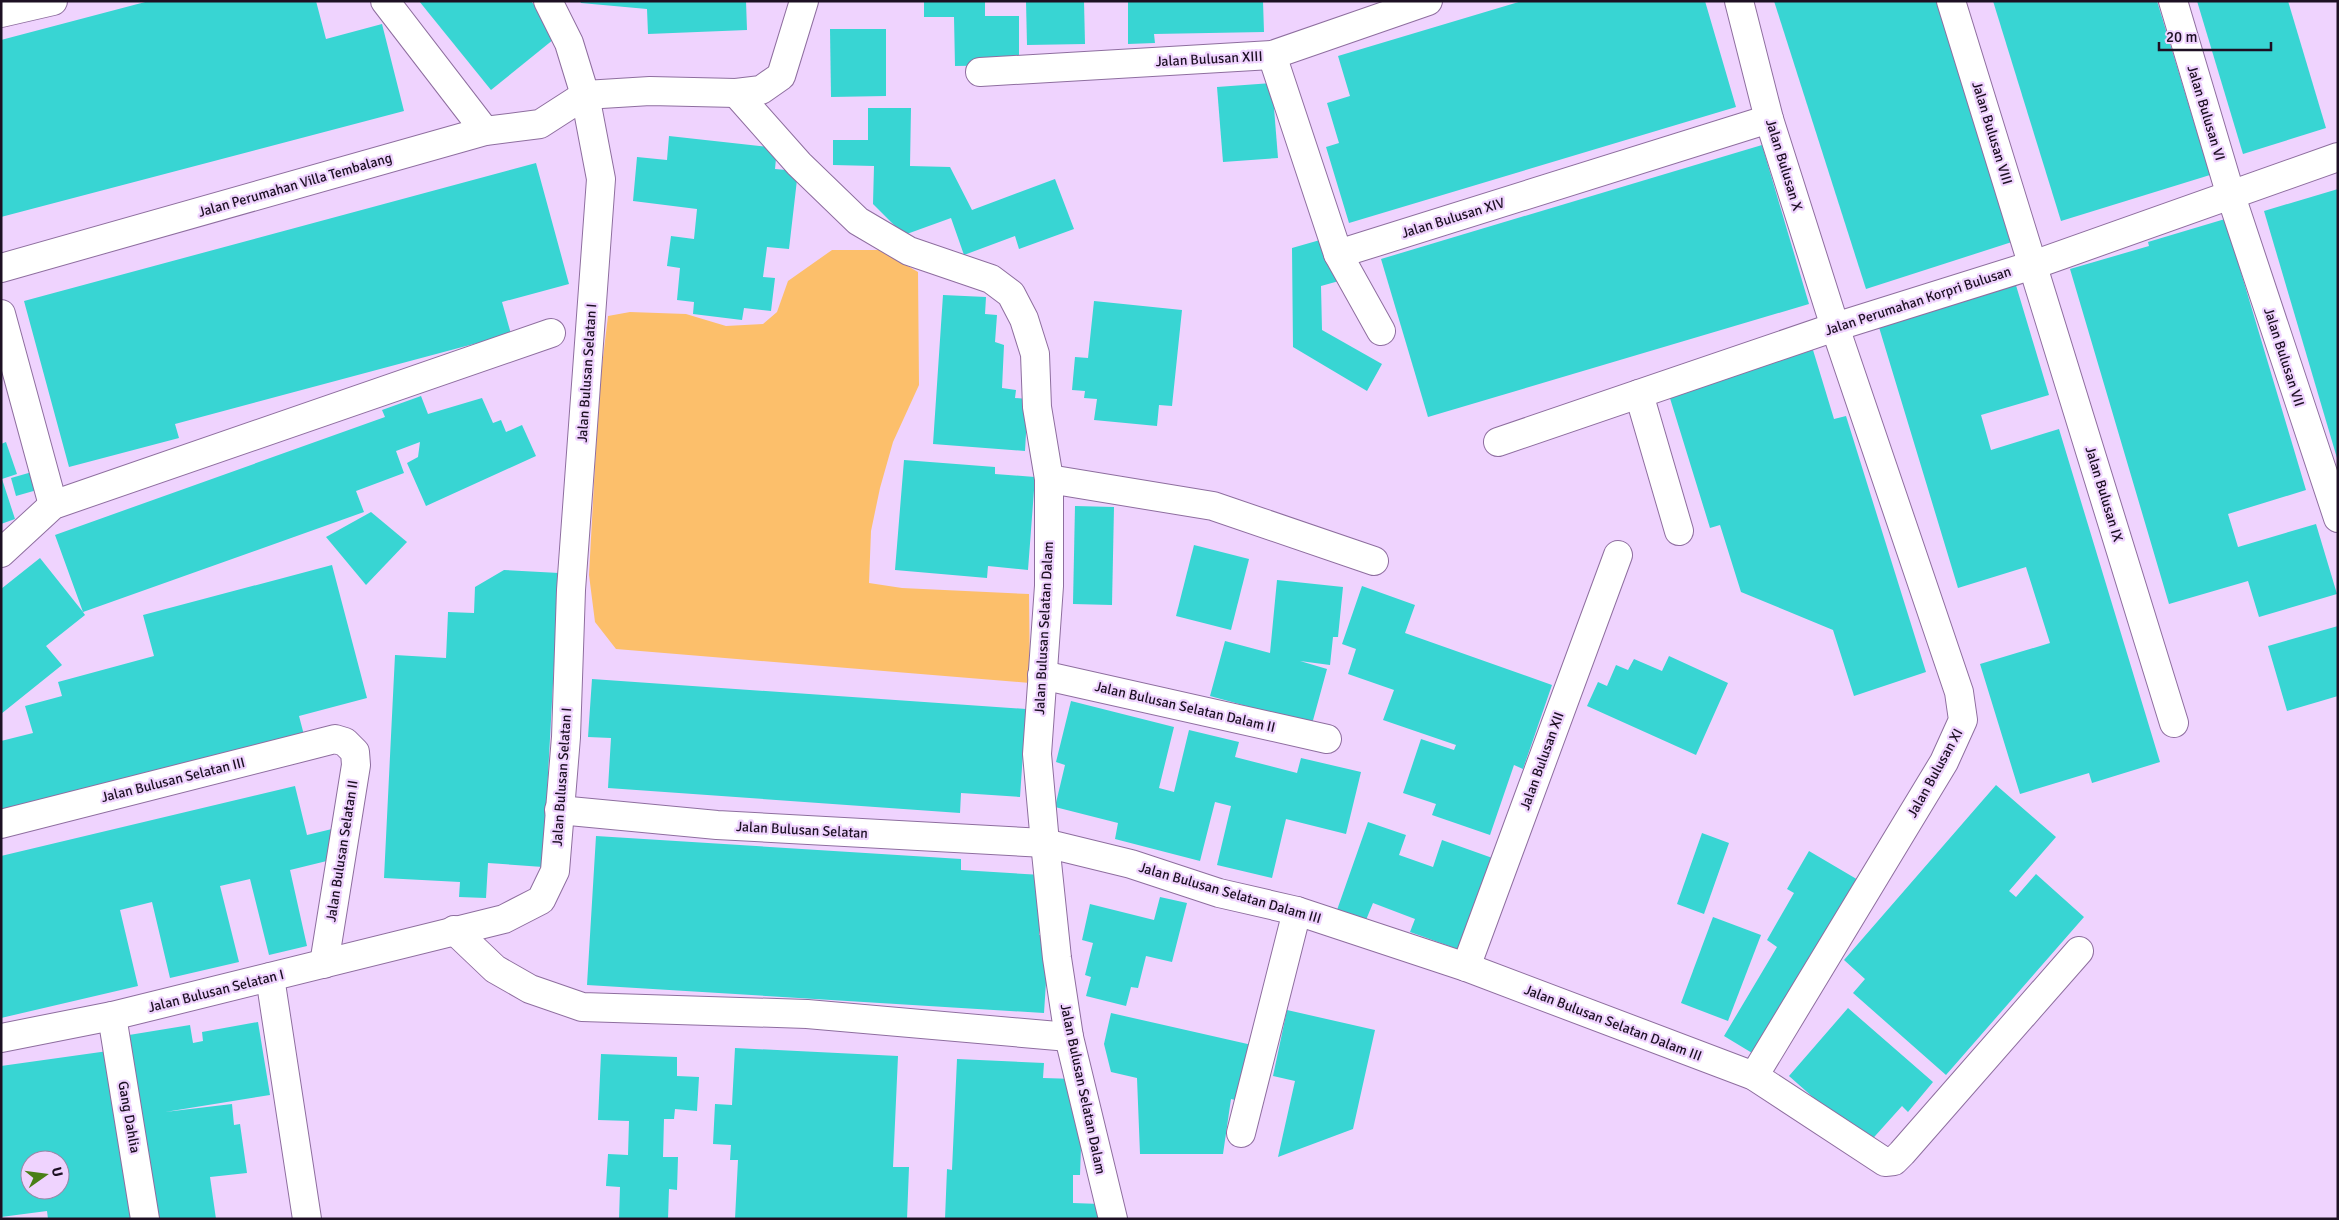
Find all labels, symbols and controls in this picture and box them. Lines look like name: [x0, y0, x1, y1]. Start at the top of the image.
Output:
scale bar: [2159, 20, 2272, 52]
text: 20 m: [2166, 28, 2197, 46]
street label: Jalan Bulusan XIII: [1155, 48, 1263, 70]
street label: Jalan Bulusan VI: [2183, 63, 2229, 163]
street label: Jalan Bulusan VIII: [1968, 79, 2016, 187]
street label: Jalan Bulusan X: [1762, 117, 1806, 213]
street label: Jalan Perumahan Villa Tembalang: [196, 149, 394, 221]
street label: Jalan Bulusan XIV: [1399, 194, 1507, 242]
street label: Jalan Perumahan Korpri Bulusan: [1823, 263, 2013, 339]
street label: Jalan Bulusan Selatan I: [574, 303, 600, 443]
street label: Jalan Bulusan VII: [2260, 305, 2308, 409]
street label: Jalan Bulusan IX: [2081, 444, 2127, 544]
street label: Jalan Bulusan Selatan Dalam: [1031, 541, 1057, 715]
street label: Jalan Bulusan Selatan Dalam II: [1093, 678, 1277, 736]
street label: Jalan Bulusan Selatan I: [549, 707, 575, 847]
street label: Jalan Bulusan XII: [1516, 710, 1568, 812]
street label: Jalan Bulusan XI: [1904, 726, 1966, 820]
street label: Jalan Bulusan Selatan III: [99, 754, 247, 806]
street label: Jalan Bulusan Selatan II: [322, 779, 362, 923]
street label: Jalan Bulusan Selatan: [736, 818, 868, 842]
street label: Jalan Bulusan Selatan Dalam III: [1137, 859, 1323, 927]
street label: Jalan Bulusan Selatan I: [146, 966, 286, 1016]
street label: Jalan Bulusan Selatan Dalam III: [1522, 981, 1704, 1065]
street label: Jalan Bulusan Selatan Dalam: [1057, 1002, 1109, 1176]
street label: Gang Dahlia: [114, 1080, 144, 1154]
north arrow: [20, 1150, 70, 1200]
text: U: [48, 1165, 67, 1179]

